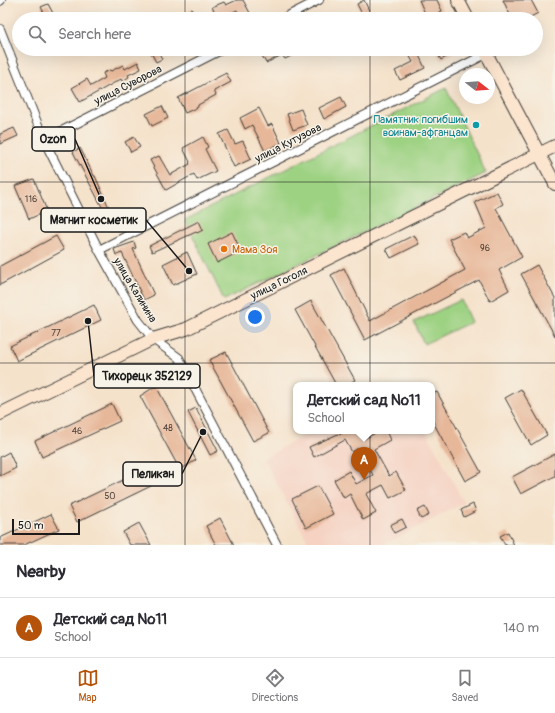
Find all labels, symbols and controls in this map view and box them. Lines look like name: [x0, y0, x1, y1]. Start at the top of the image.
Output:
search box: [12, 12, 543, 56]
icon: search: [26, 23, 48, 45]
text: Search here: [58, 25, 131, 44]
street label: улица Суворова: [91, 62, 164, 108]
north arrow: [459, 68, 495, 104]
place label: Памятник погибшим воинам-афганцам: [374, 113, 468, 139]
marker: Памятник погибшим воинам-афганцам: [471, 120, 481, 130]
street label: улица Кутузова: [252, 121, 323, 166]
callout: Ozon: [32, 127, 75, 151]
text: Ozon: [40, 132, 67, 147]
house number: 116: [25, 194, 37, 205]
callout: Магнит косметик: [41, 208, 146, 232]
text: Магнит косметик: [50, 213, 139, 228]
place label: Мама Зоя: [232, 243, 277, 256]
house number: 96: [480, 243, 490, 254]
marker: Мама Зоя: [219, 244, 229, 254]
street label: улица Калинина: [110, 255, 159, 325]
street label: улица Гоголя: [248, 264, 310, 303]
your location: [245, 307, 265, 327]
house number: 77: [51, 328, 61, 339]
callout: Тихорецк 352129: [94, 364, 200, 388]
text: Тихорецк 352129: [101, 369, 192, 384]
popup: [293, 382, 435, 434]
text: Детский сад №11: [307, 391, 421, 410]
text: School: [307, 410, 345, 426]
house number: 48: [163, 423, 173, 434]
house number: 46: [72, 426, 82, 437]
pin: A: [351, 447, 377, 480]
callout: Пеликан: [123, 462, 182, 486]
text: Пеликан: [132, 467, 174, 482]
house number: 50: [104, 491, 116, 502]
scale bar: [12, 517, 80, 536]
text: 50 m: [18, 519, 44, 532]
text: Nearby: [16, 561, 65, 582]
text: Детский сад №11: [54, 610, 167, 629]
text: A: [25, 620, 33, 636]
text: 140 m: [503, 620, 539, 636]
text: School: [54, 629, 91, 645]
tab: Map: [77, 667, 99, 704]
tab: Directions: [252, 667, 298, 704]
tab: Saved: [451, 667, 478, 704]

